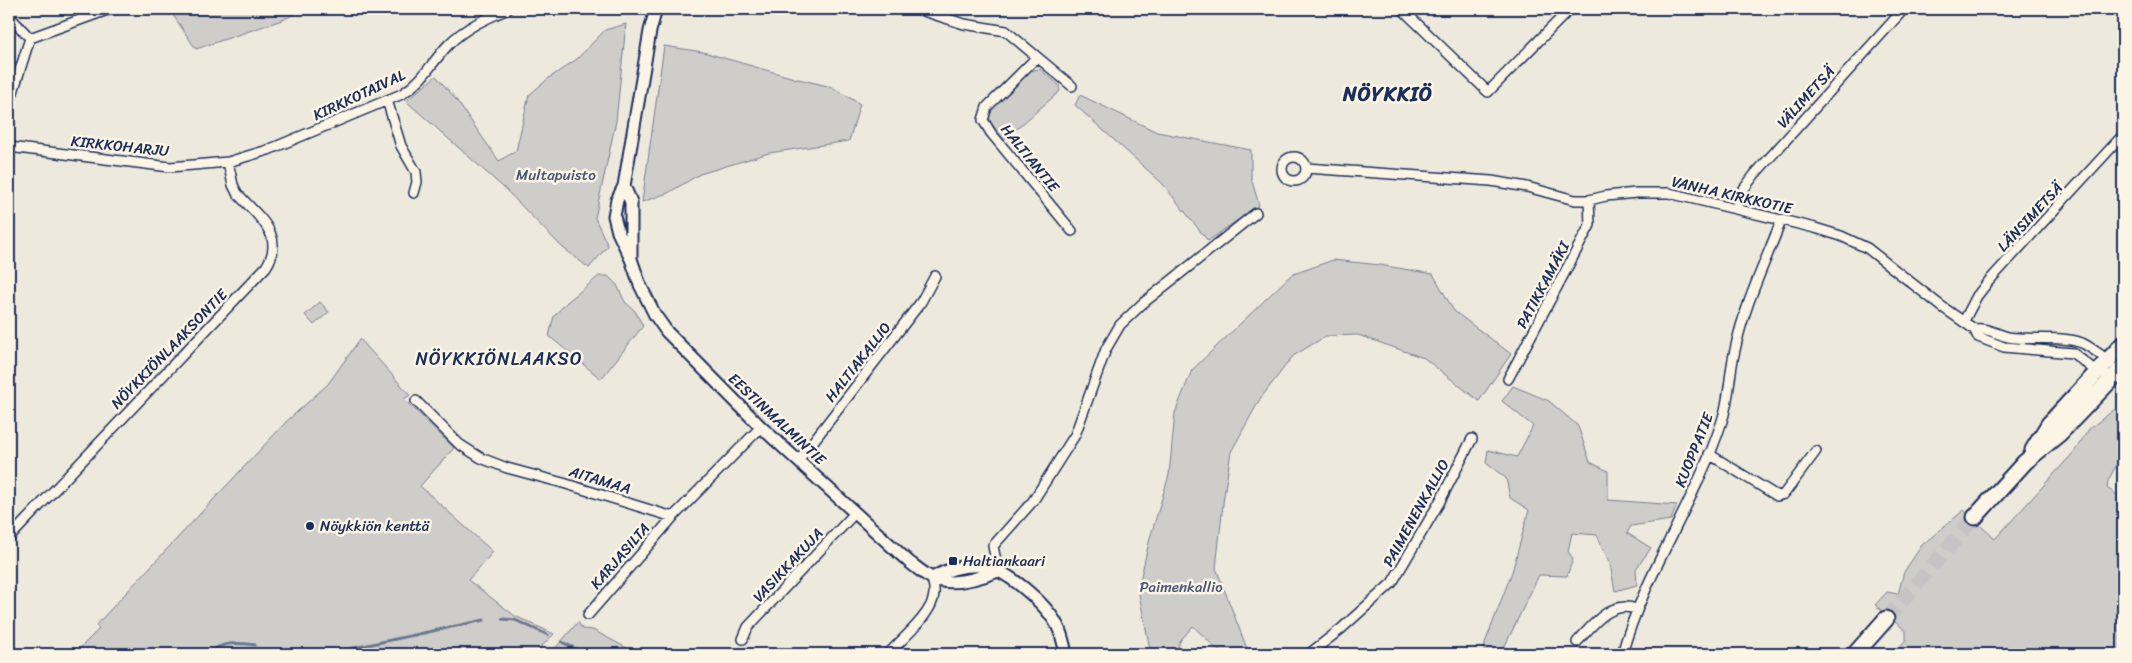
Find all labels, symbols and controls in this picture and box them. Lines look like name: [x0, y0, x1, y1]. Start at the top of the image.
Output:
street label: VÄLIMETSÄ: [1770, 58, 1843, 134]
street label: KIRKKOTAIVAL: [308, 62, 410, 128]
district label: NÖYKKIÖ: [1342, 77, 1433, 112]
street label: HALTIANTIE: [994, 118, 1067, 199]
street label: KIRKKOHARJU: [70, 128, 171, 164]
park label: Multapuisto: [516, 162, 596, 188]
street label: VANHA KIRKKOTIE: [1669, 169, 1796, 222]
street label: LÄNSIMETSÄ: [1991, 175, 2071, 258]
street label: PATIKKAMÄKI: [1509, 236, 1577, 333]
street label: NÖYKKIÖNLAAKSONTIE: [104, 281, 235, 415]
street label: HALTIAKALLIO: [818, 316, 898, 408]
district label: NÖYKKIÖNLAAKSO: [415, 343, 583, 375]
street label: EESTINMALMINTIE: [722, 366, 833, 473]
street label: KUOPPATIE: [1667, 407, 1721, 491]
street label: PAIMENENKALLIO: [1376, 454, 1457, 572]
street label: AITAMAA: [565, 458, 634, 502]
place label: Nöykkiön kenttä: [320, 513, 430, 539]
street label: KARJASILTA: [584, 517, 656, 595]
marker: Nöykkiön kenttä: [304, 520, 316, 532]
street label: VASIKKAKUJA: [746, 522, 830, 608]
place label: Haltiankaari: [963, 548, 1046, 574]
marker: Haltiankaari: [947, 555, 959, 567]
park label: Paimenkallio: [1139, 574, 1223, 600]

